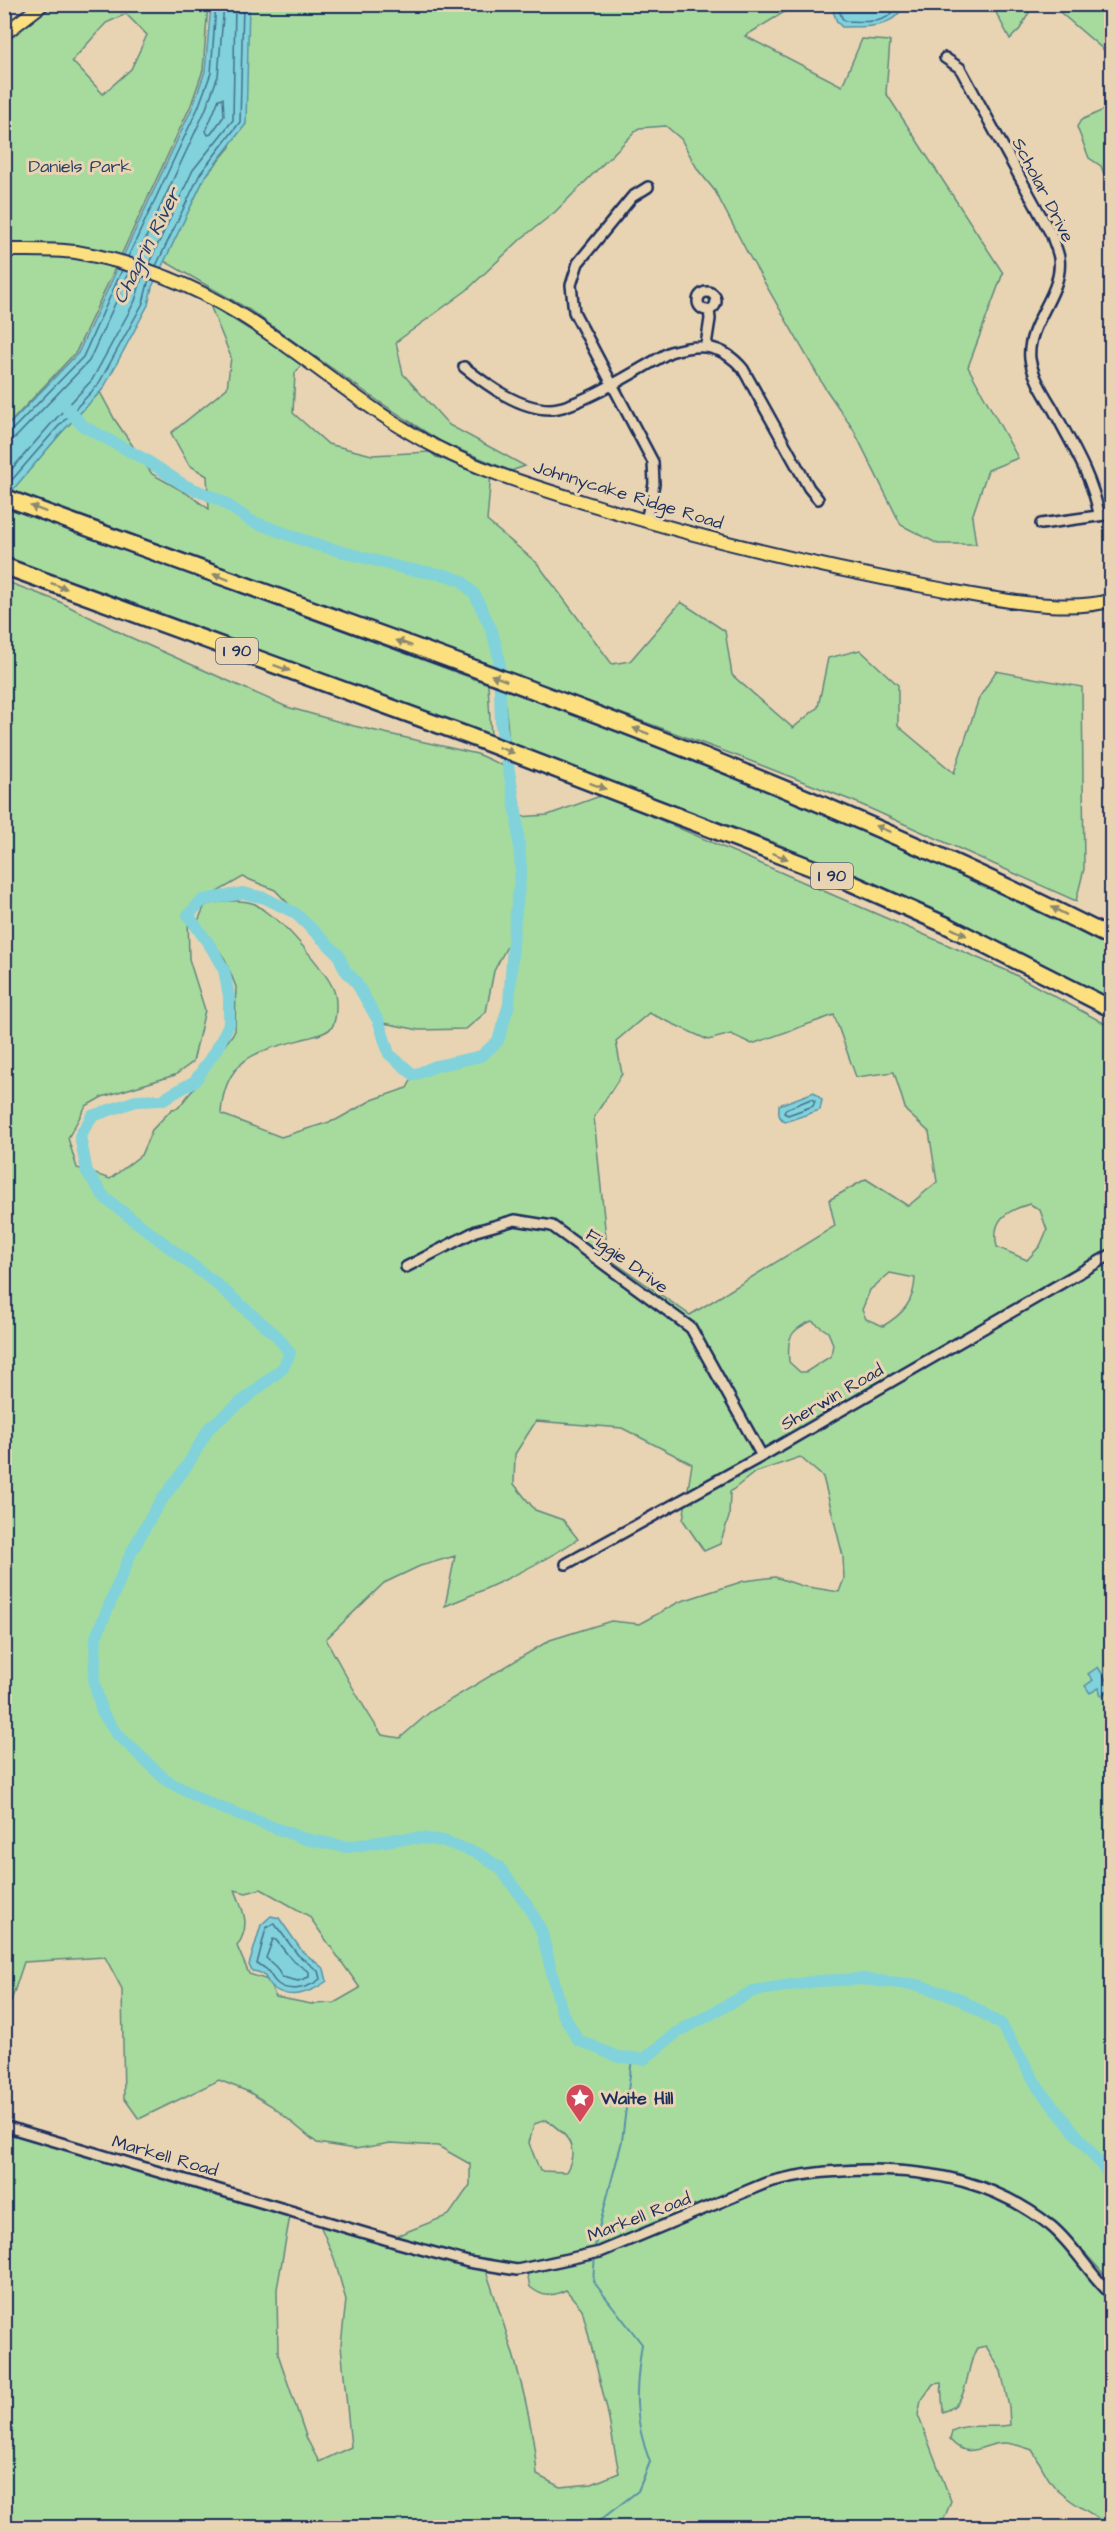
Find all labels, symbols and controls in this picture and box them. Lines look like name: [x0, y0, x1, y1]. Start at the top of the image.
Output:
street label: Scholar Drive: [1006, 133, 1080, 247]
park label: Daniels Park: [29, 154, 132, 179]
water label: Chagrin River: [106, 182, 190, 309]
street label: Johnnycake Ridge Road: [530, 454, 726, 537]
one-way arrow: [29, 504, 47, 514]
one-way arrow: [212, 572, 230, 581]
one-way arrow: [51, 581, 69, 591]
road number: I 90: [216, 638, 258, 664]
one-way arrow: [395, 638, 413, 648]
one-way arrow: [273, 663, 291, 673]
one-way arrow: [490, 673, 508, 683]
one-way arrow: [632, 726, 650, 736]
one-way arrow: [497, 746, 515, 756]
one-way arrow: [589, 781, 607, 791]
one-way arrow: [873, 824, 891, 834]
one-way arrow: [771, 851, 789, 861]
road number: I 90: [811, 863, 853, 889]
one-way arrow: [1051, 907, 1068, 916]
one-way arrow: [950, 926, 968, 936]
street label: Figgie Drive: [580, 1222, 674, 1301]
street label: Sherwin Road: [776, 1357, 888, 1437]
place icon: Waite Hill: [564, 2082, 596, 2124]
place label: Waite Hill: [600, 2086, 673, 2111]
street label: Markell Road: [109, 2129, 221, 2183]
street label: Markell Road: [584, 2186, 694, 2248]

